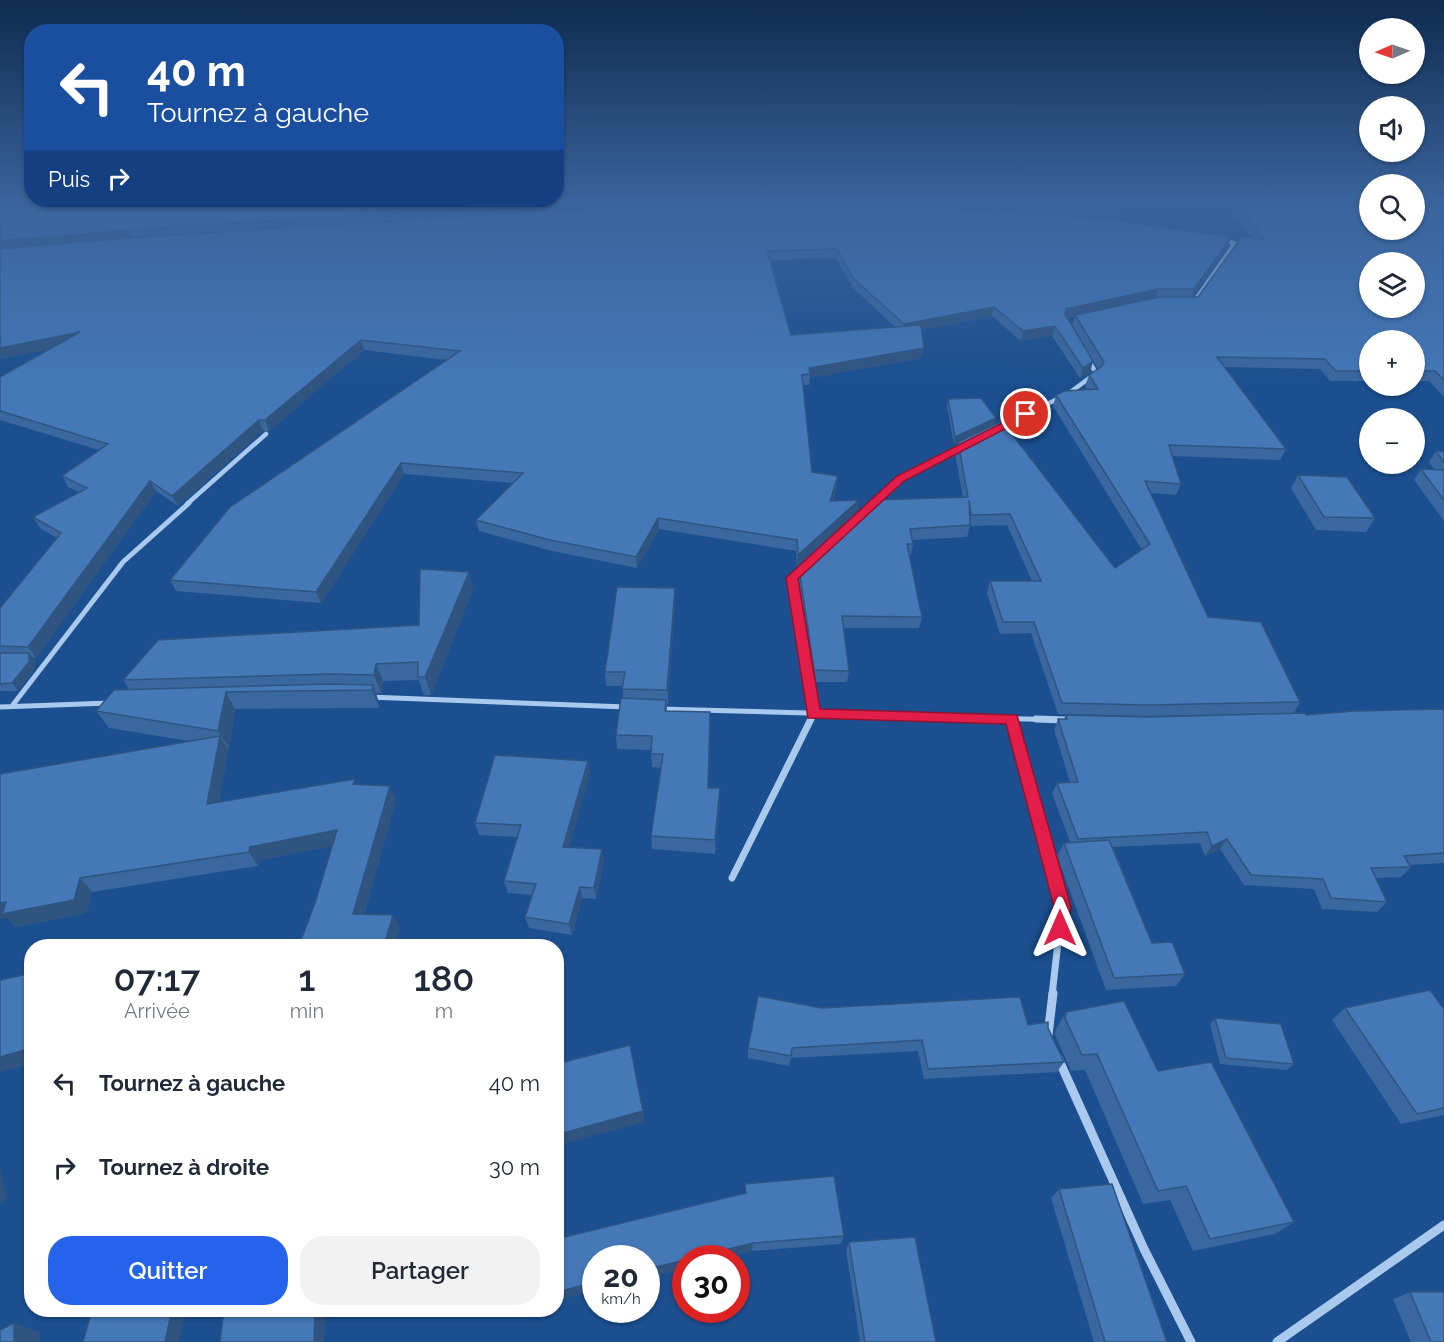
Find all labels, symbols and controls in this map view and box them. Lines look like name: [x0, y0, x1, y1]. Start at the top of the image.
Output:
north arrow: [1359, 18, 1425, 84]
map controls: [1359, 18, 1425, 474]
text: 40 m: [147, 47, 246, 96]
icon: left: [48, 48, 126, 126]
button: sound: [1359, 96, 1425, 162]
text: Tournez à gauche: [147, 97, 369, 128]
icon: right: [102, 162, 135, 195]
text: Puis: [48, 166, 90, 192]
button: search: [1359, 174, 1425, 240]
button: layers: [1359, 252, 1425, 318]
button: +: [1359, 330, 1425, 396]
pin: [1000, 388, 1051, 439]
icon: arrive: [1009, 397, 1042, 430]
button: −: [1359, 408, 1425, 474]
position arrow: [1028, 896, 1092, 960]
text: 07:17: [114, 957, 200, 999]
text: 1: [298, 957, 315, 999]
text: 180: [414, 957, 474, 999]
text: Arrivée: [124, 999, 190, 1023]
text: min: [290, 999, 324, 1023]
text: m: [435, 999, 453, 1023]
icon: left: [48, 1067, 81, 1100]
text: Tournez à gauche: [99, 1070, 285, 1096]
text: 40 m: [489, 1070, 540, 1096]
icon: right: [48, 1151, 81, 1184]
text: Tournez à droite: [99, 1154, 269, 1180]
text: 30 m: [489, 1154, 540, 1180]
button: Quitter: [48, 1236, 288, 1305]
button: Partager: [300, 1236, 540, 1305]
speed limit sign: 30: [672, 1245, 750, 1323]
text: 20: [603, 1259, 639, 1294]
text: km/h: [601, 1290, 641, 1308]

